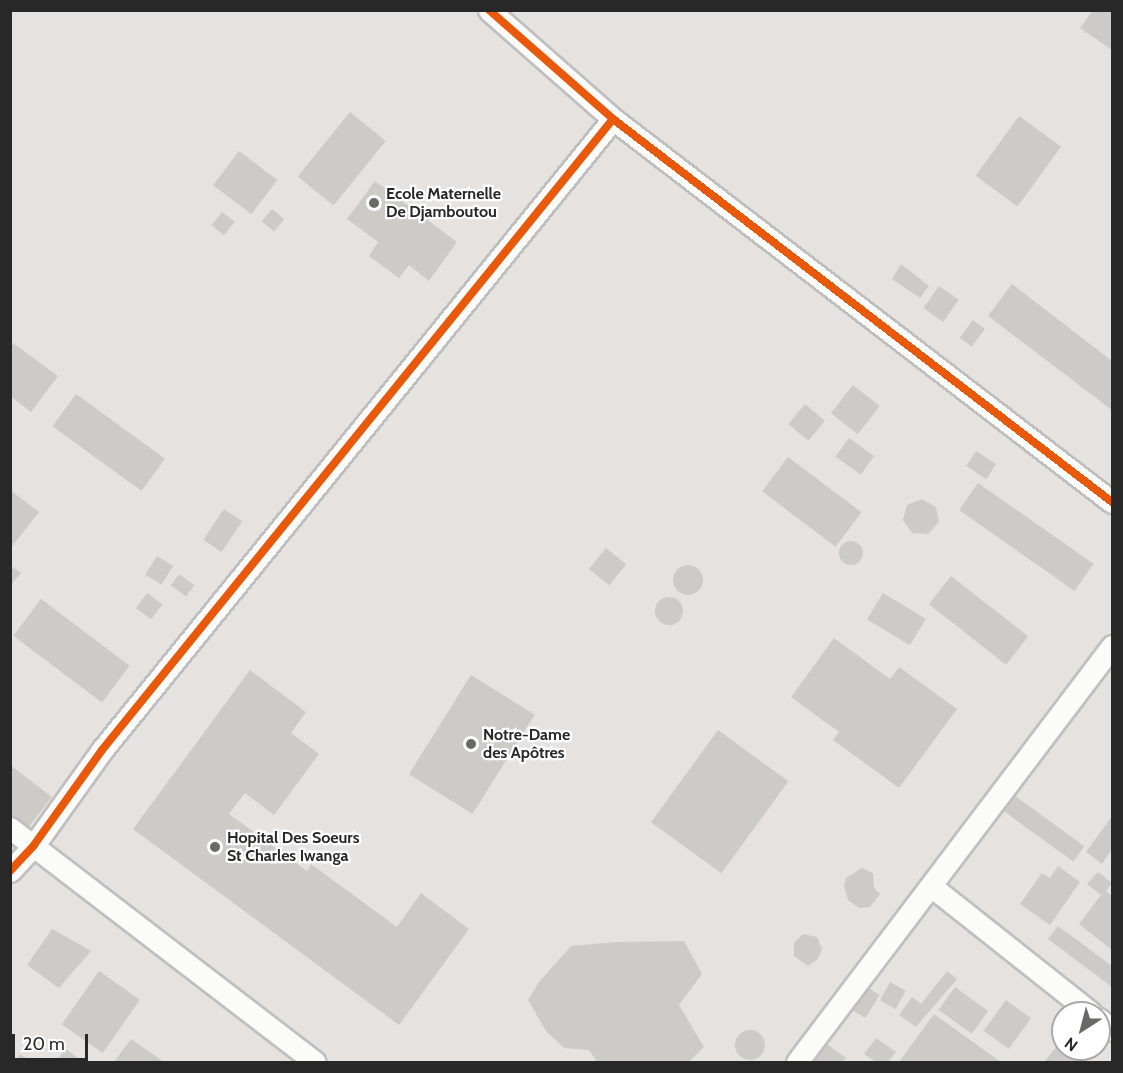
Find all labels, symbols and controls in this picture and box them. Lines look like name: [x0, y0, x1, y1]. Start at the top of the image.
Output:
place label: Ecole Maternelle De Djamboutou: [386, 184, 501, 222]
marker: Ecole Maternelle De Djamboutou: [367, 196, 381, 210]
place label: Notre-Dame des Apôtres: [483, 725, 570, 763]
marker: Notre-Dame des Apôtres: [464, 737, 478, 751]
place label: Hopital Des Soeurs St Charles Iwanga: [227, 828, 359, 866]
marker: Hopital Des Soeurs St Charles Iwanga: [208, 840, 222, 854]
north arrow: [1051, 1001, 1111, 1061]
scale bar: [15, 1022, 92, 1060]
text: 20 m: [23, 1033, 65, 1055]
text: N: [1061, 1033, 1081, 1055]

